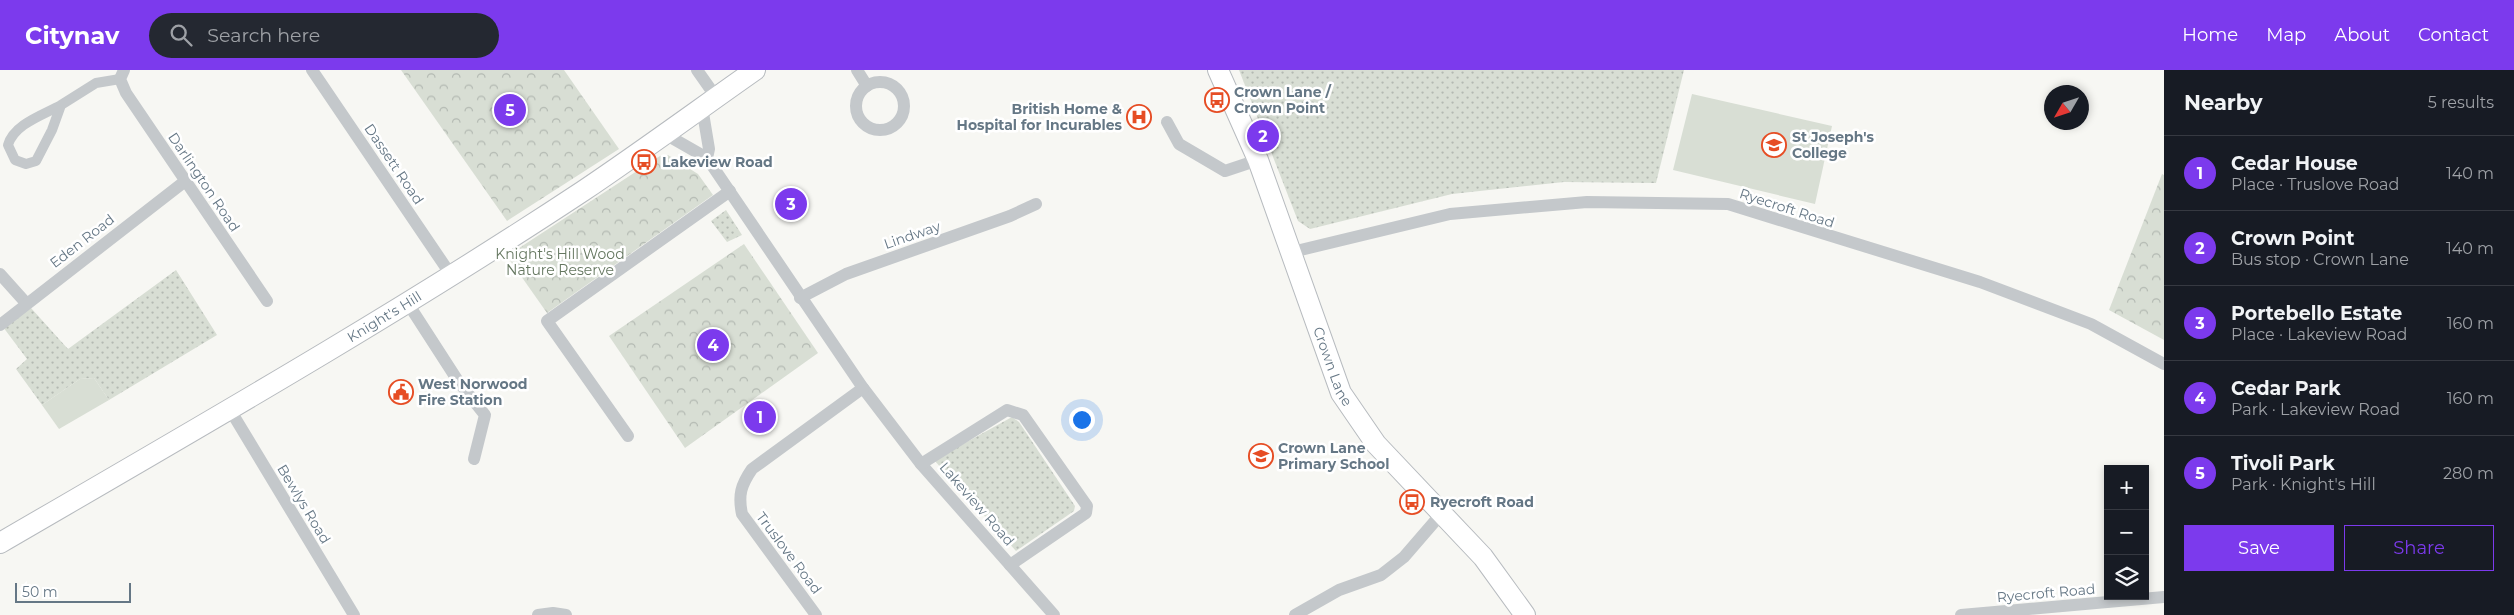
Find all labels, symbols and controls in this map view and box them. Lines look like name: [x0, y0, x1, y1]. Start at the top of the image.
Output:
search box: [149, 13, 499, 58]
text: Citynav: [25, 21, 119, 50]
icon: search: [167, 21, 195, 49]
text: Search here: [207, 24, 320, 47]
text: Home: [2182, 24, 2238, 46]
text: Map: [2266, 24, 2306, 46]
text: About: [2334, 24, 2390, 46]
text: Contact: [2418, 24, 2489, 46]
place label: Crown Lane / Crown Point: [1234, 83, 1332, 117]
north arrow: [2044, 85, 2089, 130]
bus stop icon: Crown Lane / Crown Point: [1204, 87, 1230, 113]
text: Nearby: [2184, 90, 2263, 115]
pin: 5: [494, 91, 526, 129]
text: 5 results: [2428, 93, 2494, 112]
place label: British Home & Hospital for Incurables: [957, 100, 1123, 134]
hospital icon: British Home & Hospital for Incurables: [1126, 104, 1152, 130]
pin: 2: [1247, 117, 1279, 155]
street label: Dassett Road: [360, 120, 428, 208]
place label: St Joseph's College: [1792, 128, 1875, 162]
street label: Darlington Road: [164, 129, 244, 235]
school or university icon: St Joseph's College: [1761, 132, 1787, 158]
bus stop icon: Lakeview Road: [631, 149, 657, 175]
text: Cedar House: [2231, 152, 2358, 175]
place label: Lakeview Road: [662, 153, 773, 171]
text: 1: [2197, 164, 2203, 183]
text: 140 m: [2446, 164, 2494, 183]
text: Place · Truslove Road: [2231, 175, 2399, 194]
street label: Ryecroft Road: [1737, 184, 1837, 232]
pin: 3: [775, 185, 807, 223]
street label: Eden Road: [46, 210, 118, 272]
street label: Lindway: [881, 217, 943, 253]
text: Crown Point: [2231, 227, 2355, 250]
text: 2: [2195, 239, 2205, 258]
text: 140 m: [2446, 239, 2494, 258]
park label: Knight's Hill Wood Nature Reserve: [495, 245, 625, 279]
text: Bus stop · Crown Lane: [2231, 250, 2409, 269]
street label: Knight's Hill: [344, 287, 425, 346]
text: Portebello Estate: [2231, 302, 2402, 325]
text: 3: [2195, 314, 2205, 333]
text: 160 m: [2447, 314, 2494, 333]
street label: Crown Lane: [1309, 324, 1356, 410]
text: Place · Lakeview Road: [2231, 325, 2407, 344]
pin: 4: [697, 326, 729, 364]
place label: West Norwood Fire Station: [418, 375, 528, 409]
text: Cedar Park: [2231, 377, 2341, 400]
public building icon: West Norwood Fire Station: [388, 379, 414, 405]
text: 4: [2194, 389, 2206, 408]
text: 160 m: [2447, 389, 2494, 408]
pin: 1: [744, 398, 776, 436]
text: Park · Lakeview Road: [2231, 400, 2400, 419]
your location: [1069, 407, 1095, 433]
place label: Crown Lane Primary School: [1278, 439, 1389, 473]
school or university icon: Crown Lane Primary School: [1248, 443, 1274, 469]
text: Tivoli Park: [2231, 452, 2335, 475]
street label: Lakeview Road: [936, 458, 1018, 550]
street label: Bewlys Road: [273, 461, 335, 547]
text: 5: [2195, 464, 2205, 483]
text: 280 m: [2443, 464, 2494, 483]
map controls: [2104, 465, 2149, 600]
button: +: [2104, 465, 2149, 510]
text: Park · Knight's Hill: [2231, 475, 2376, 494]
bus stop icon: Ryecroft Road: [1399, 489, 1425, 515]
place label: Ryecroft Road: [1430, 493, 1534, 511]
street label: Truslove Road: [752, 508, 826, 598]
button: −: [2104, 510, 2149, 555]
button: Save: [2184, 525, 2334, 571]
button: Share: [2344, 525, 2494, 571]
button: layers: [2104, 555, 2149, 600]
scale bar: [15, 580, 131, 603]
street label: Ryecroft Road: [1996, 580, 2096, 606]
text: 50 m: [22, 583, 58, 601]

